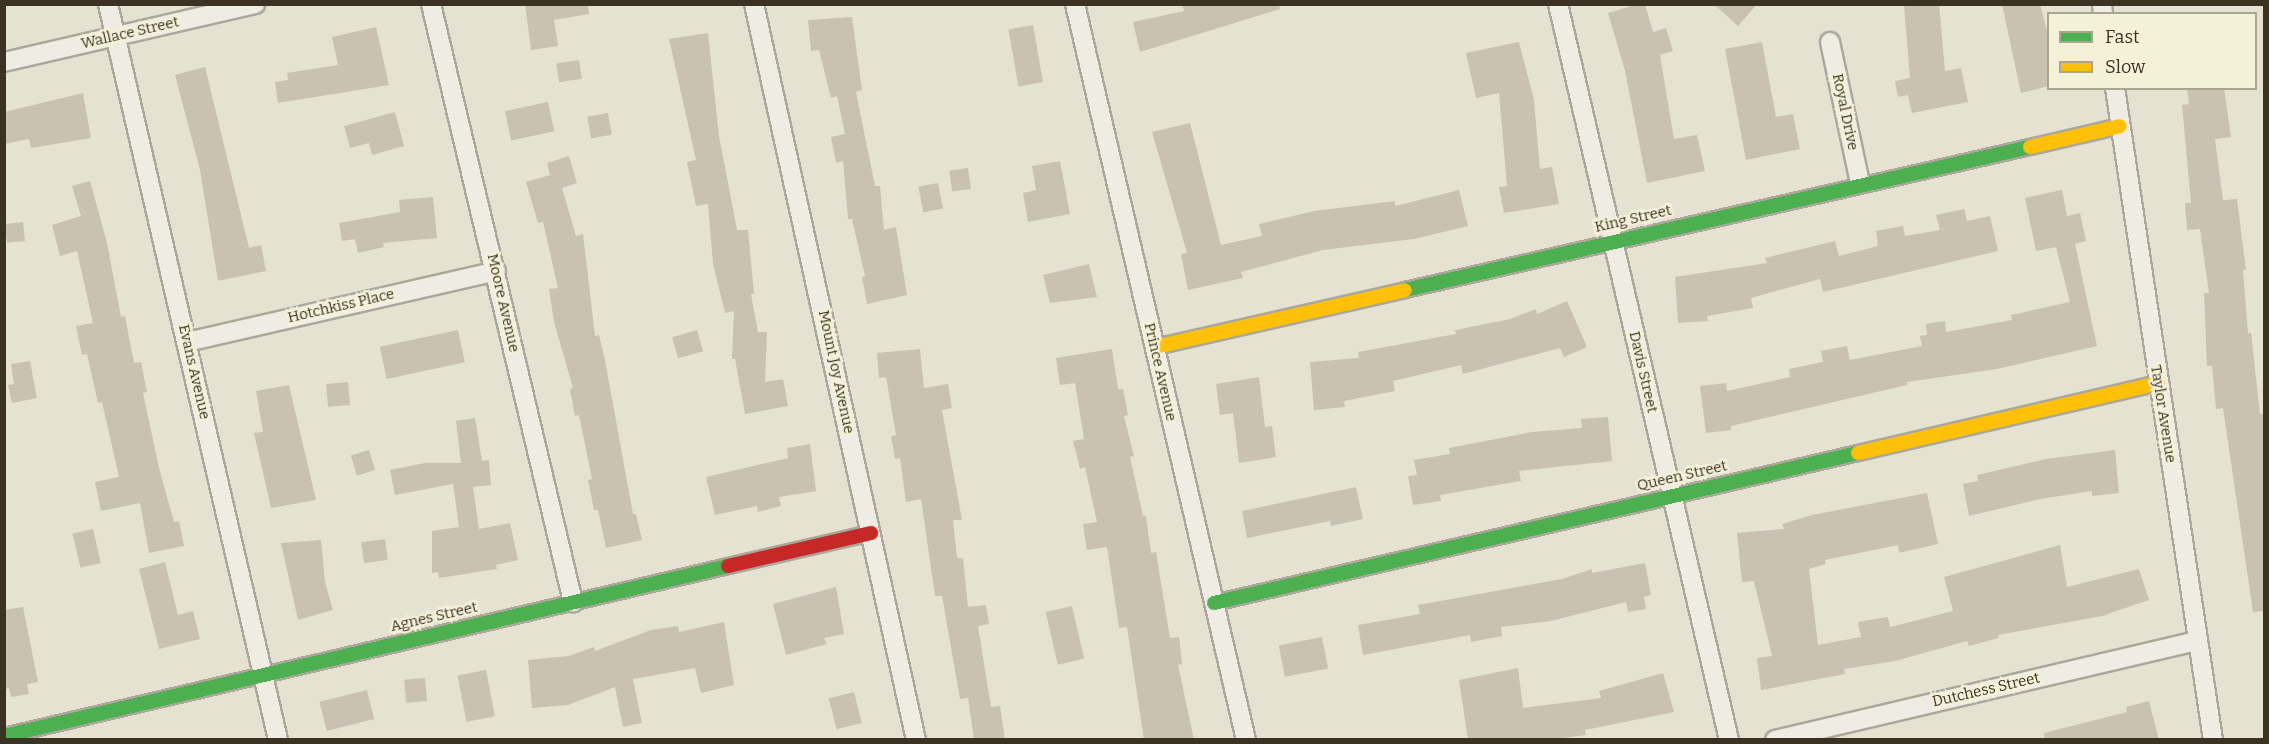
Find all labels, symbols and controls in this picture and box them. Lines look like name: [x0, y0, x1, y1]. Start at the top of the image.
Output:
legend: [2047, 12, 2257, 90]
street label: Wallace Street: [79, 13, 181, 53]
text: Fast: [2105, 26, 2140, 48]
text: Slow: [2105, 56, 2145, 78]
street label: Royal Drive: [1828, 72, 1862, 152]
street label: King Street: [1593, 201, 1673, 237]
street label: Moore Avenue: [483, 252, 523, 354]
street label: Hotchkiss Place: [286, 285, 396, 327]
street label: Mount Joy Avenue: [814, 309, 858, 435]
street label: Prince Avenue: [1140, 321, 1180, 423]
street label: Evans Avenue: [174, 323, 214, 421]
street label: Davis Street: [1625, 330, 1661, 414]
street label: Taylor Avenue: [2146, 364, 2180, 464]
street label: Queen Street: [1635, 457, 1729, 495]
street label: Agnes Street: [389, 598, 479, 636]
street label: Dutchess Street: [1930, 669, 2042, 711]

